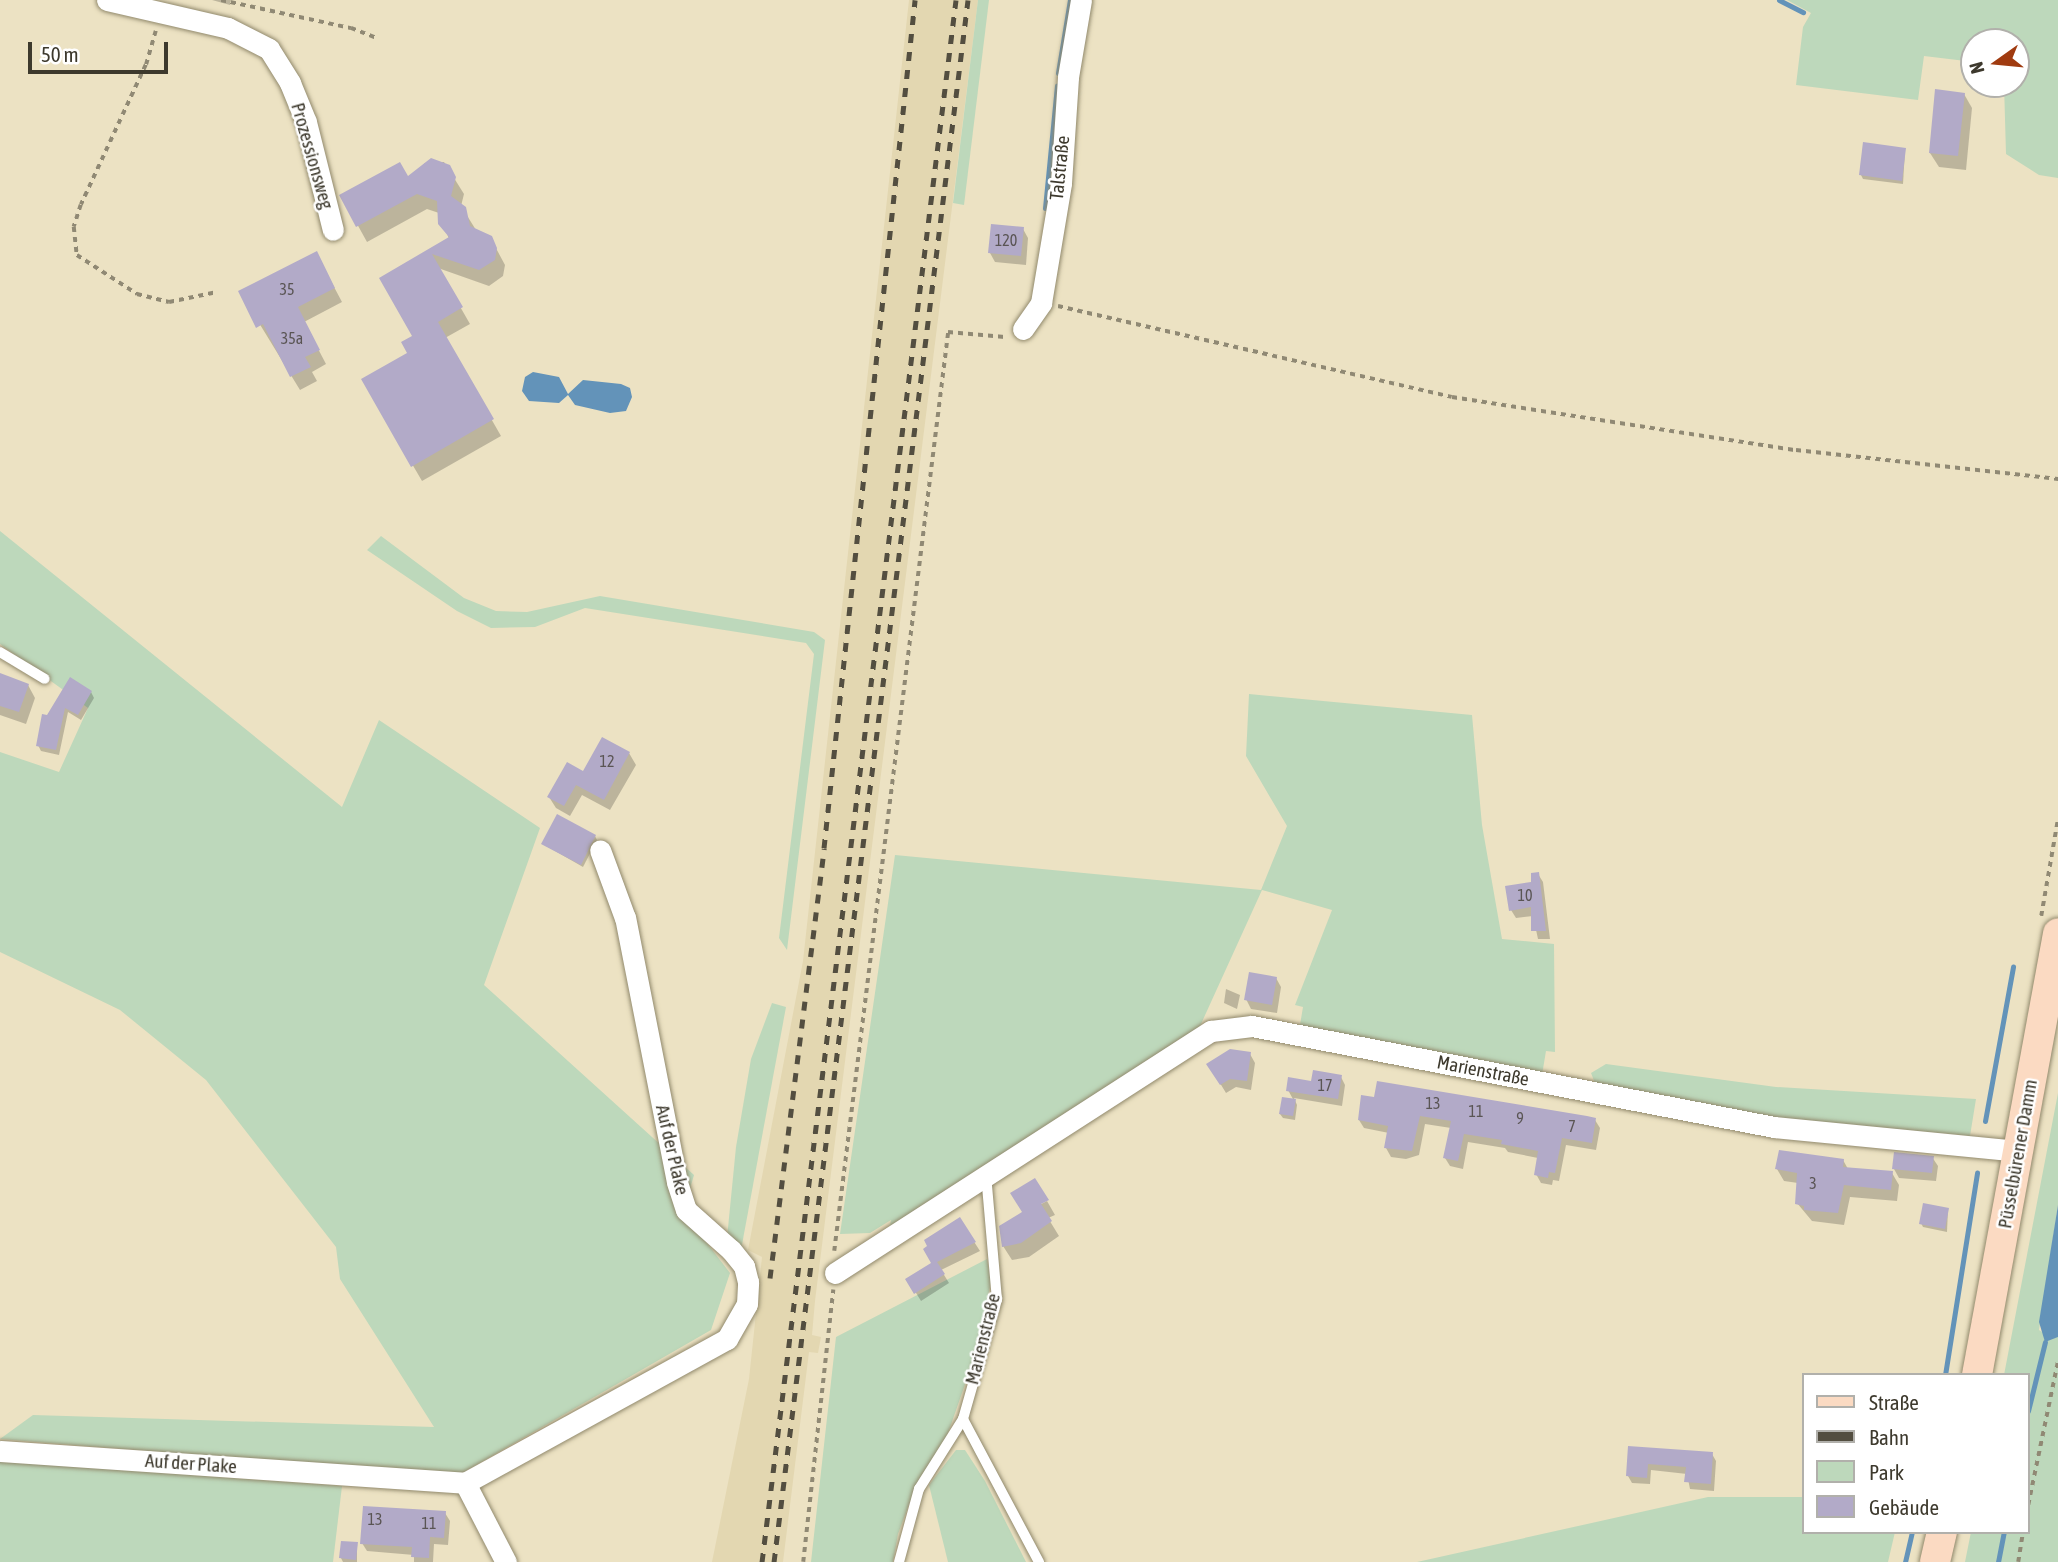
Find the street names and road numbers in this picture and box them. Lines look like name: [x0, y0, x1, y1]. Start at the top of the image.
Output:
street label: Prozessionsweg: [286, 100, 338, 212]
street label: Talstraße: [1045, 135, 1075, 201]
street label: Marienstraße: [1435, 1051, 1531, 1091]
street label: Püsselbürener Damm: [1994, 1078, 2042, 1230]
street label: Auf der Plake: [651, 1103, 693, 1197]
street label: Marienstraße: [961, 1291, 1005, 1387]
street label: Auf der Plake: [144, 1449, 238, 1479]

